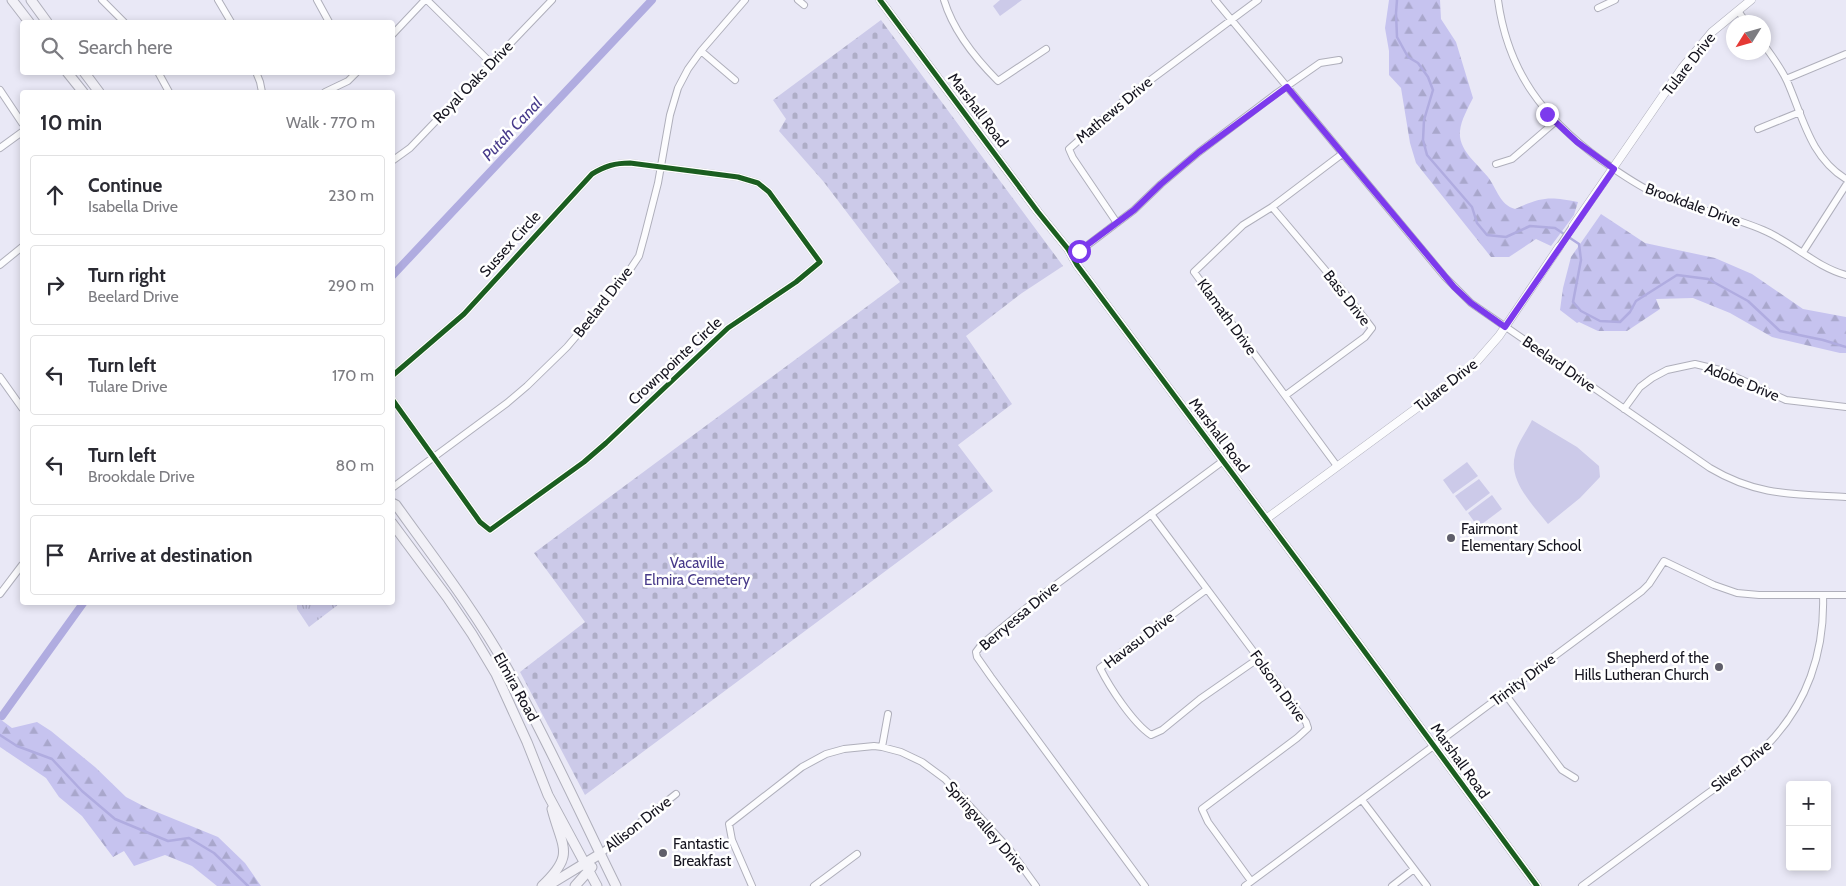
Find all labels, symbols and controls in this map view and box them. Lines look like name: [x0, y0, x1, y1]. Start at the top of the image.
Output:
north arrow: [1726, 15, 1771, 60]
search box: [20, 20, 395, 75]
street label: Tulare Drive: [1659, 29, 1719, 99]
icon: search: [38, 34, 66, 62]
text: Search here: [78, 36, 172, 59]
street label: Royal Oaks Drive: [429, 37, 517, 127]
street label: Marshall Road: [944, 69, 1012, 151]
street label: Mathews Drive: [1072, 73, 1156, 147]
water label: Putah Canal: [478, 93, 546, 165]
route end: [1536, 103, 1559, 126]
text: 10 min: [40, 110, 102, 135]
text: Walk · 770 m: [286, 113, 375, 132]
text: Continue: [88, 174, 162, 197]
street label: Brookdale Drive: [1643, 179, 1743, 231]
icon: ahead: [41, 181, 69, 209]
text: 230 m: [328, 186, 374, 205]
text: Isabella Drive: [88, 197, 178, 216]
street label: Sussex Circle: [476, 207, 544, 281]
route start: [1068, 240, 1091, 263]
street label: Beelard Drive: [570, 263, 636, 341]
text: Turn right: [88, 264, 166, 287]
street label: Bass Drive: [1320, 267, 1374, 330]
icon: right: [41, 271, 69, 299]
street label: Klamath Drive: [1193, 275, 1261, 359]
text: 290 m: [328, 276, 374, 295]
text: Beelard Drive: [88, 287, 179, 306]
street label: Crownpointe Circle: [625, 313, 725, 409]
street label: Beelard Drive: [1519, 332, 1599, 396]
text: Turn left: [88, 354, 156, 377]
street label: Tulare Drive: [1411, 355, 1481, 415]
street label: Adobe Drive: [1702, 359, 1782, 405]
icon: left: [41, 361, 69, 389]
text: 170 m: [332, 366, 374, 385]
text: Tulare Drive: [88, 377, 168, 396]
street label: Marshall Road: [1185, 394, 1253, 476]
text: Turn left: [88, 444, 156, 467]
icon: left: [41, 451, 69, 479]
text: 80 m: [336, 456, 374, 475]
text: Brookdale Drive: [88, 467, 195, 486]
place label: Fairmont Elementary School: [1461, 520, 1582, 555]
marker: Fairmont Elementary School: [1445, 532, 1457, 544]
icon: arrive: [41, 541, 69, 569]
text: Arrive at destination: [88, 544, 252, 567]
park label: Vacaville Elmira Cemetery: [644, 554, 750, 589]
street label: Berryessa Drive: [976, 577, 1063, 654]
street label: Havasu Drive: [1100, 608, 1178, 672]
street label: Folsom Drive: [1246, 647, 1310, 725]
street label: Elmira Road: [490, 649, 542, 725]
place label: Shepherd of the Hills Lutheran Church: [1574, 649, 1709, 684]
street label: Trinity Drive: [1487, 650, 1559, 710]
marker: Shepherd of the Hills Lutheran Church: [1713, 661, 1725, 673]
street label: Marshall Road: [1427, 720, 1493, 802]
street label: Silver Drive: [1707, 736, 1775, 796]
street label: Springvalley Drive: [942, 778, 1031, 876]
map controls: [1786, 781, 1831, 871]
button: +: [1786, 781, 1831, 826]
street label: Allison Drive: [601, 792, 675, 855]
button: −: [1786, 826, 1831, 871]
place label: Fantastic Breakfast: [673, 835, 731, 870]
marker: Fantastic Breakfast: [657, 847, 669, 859]

